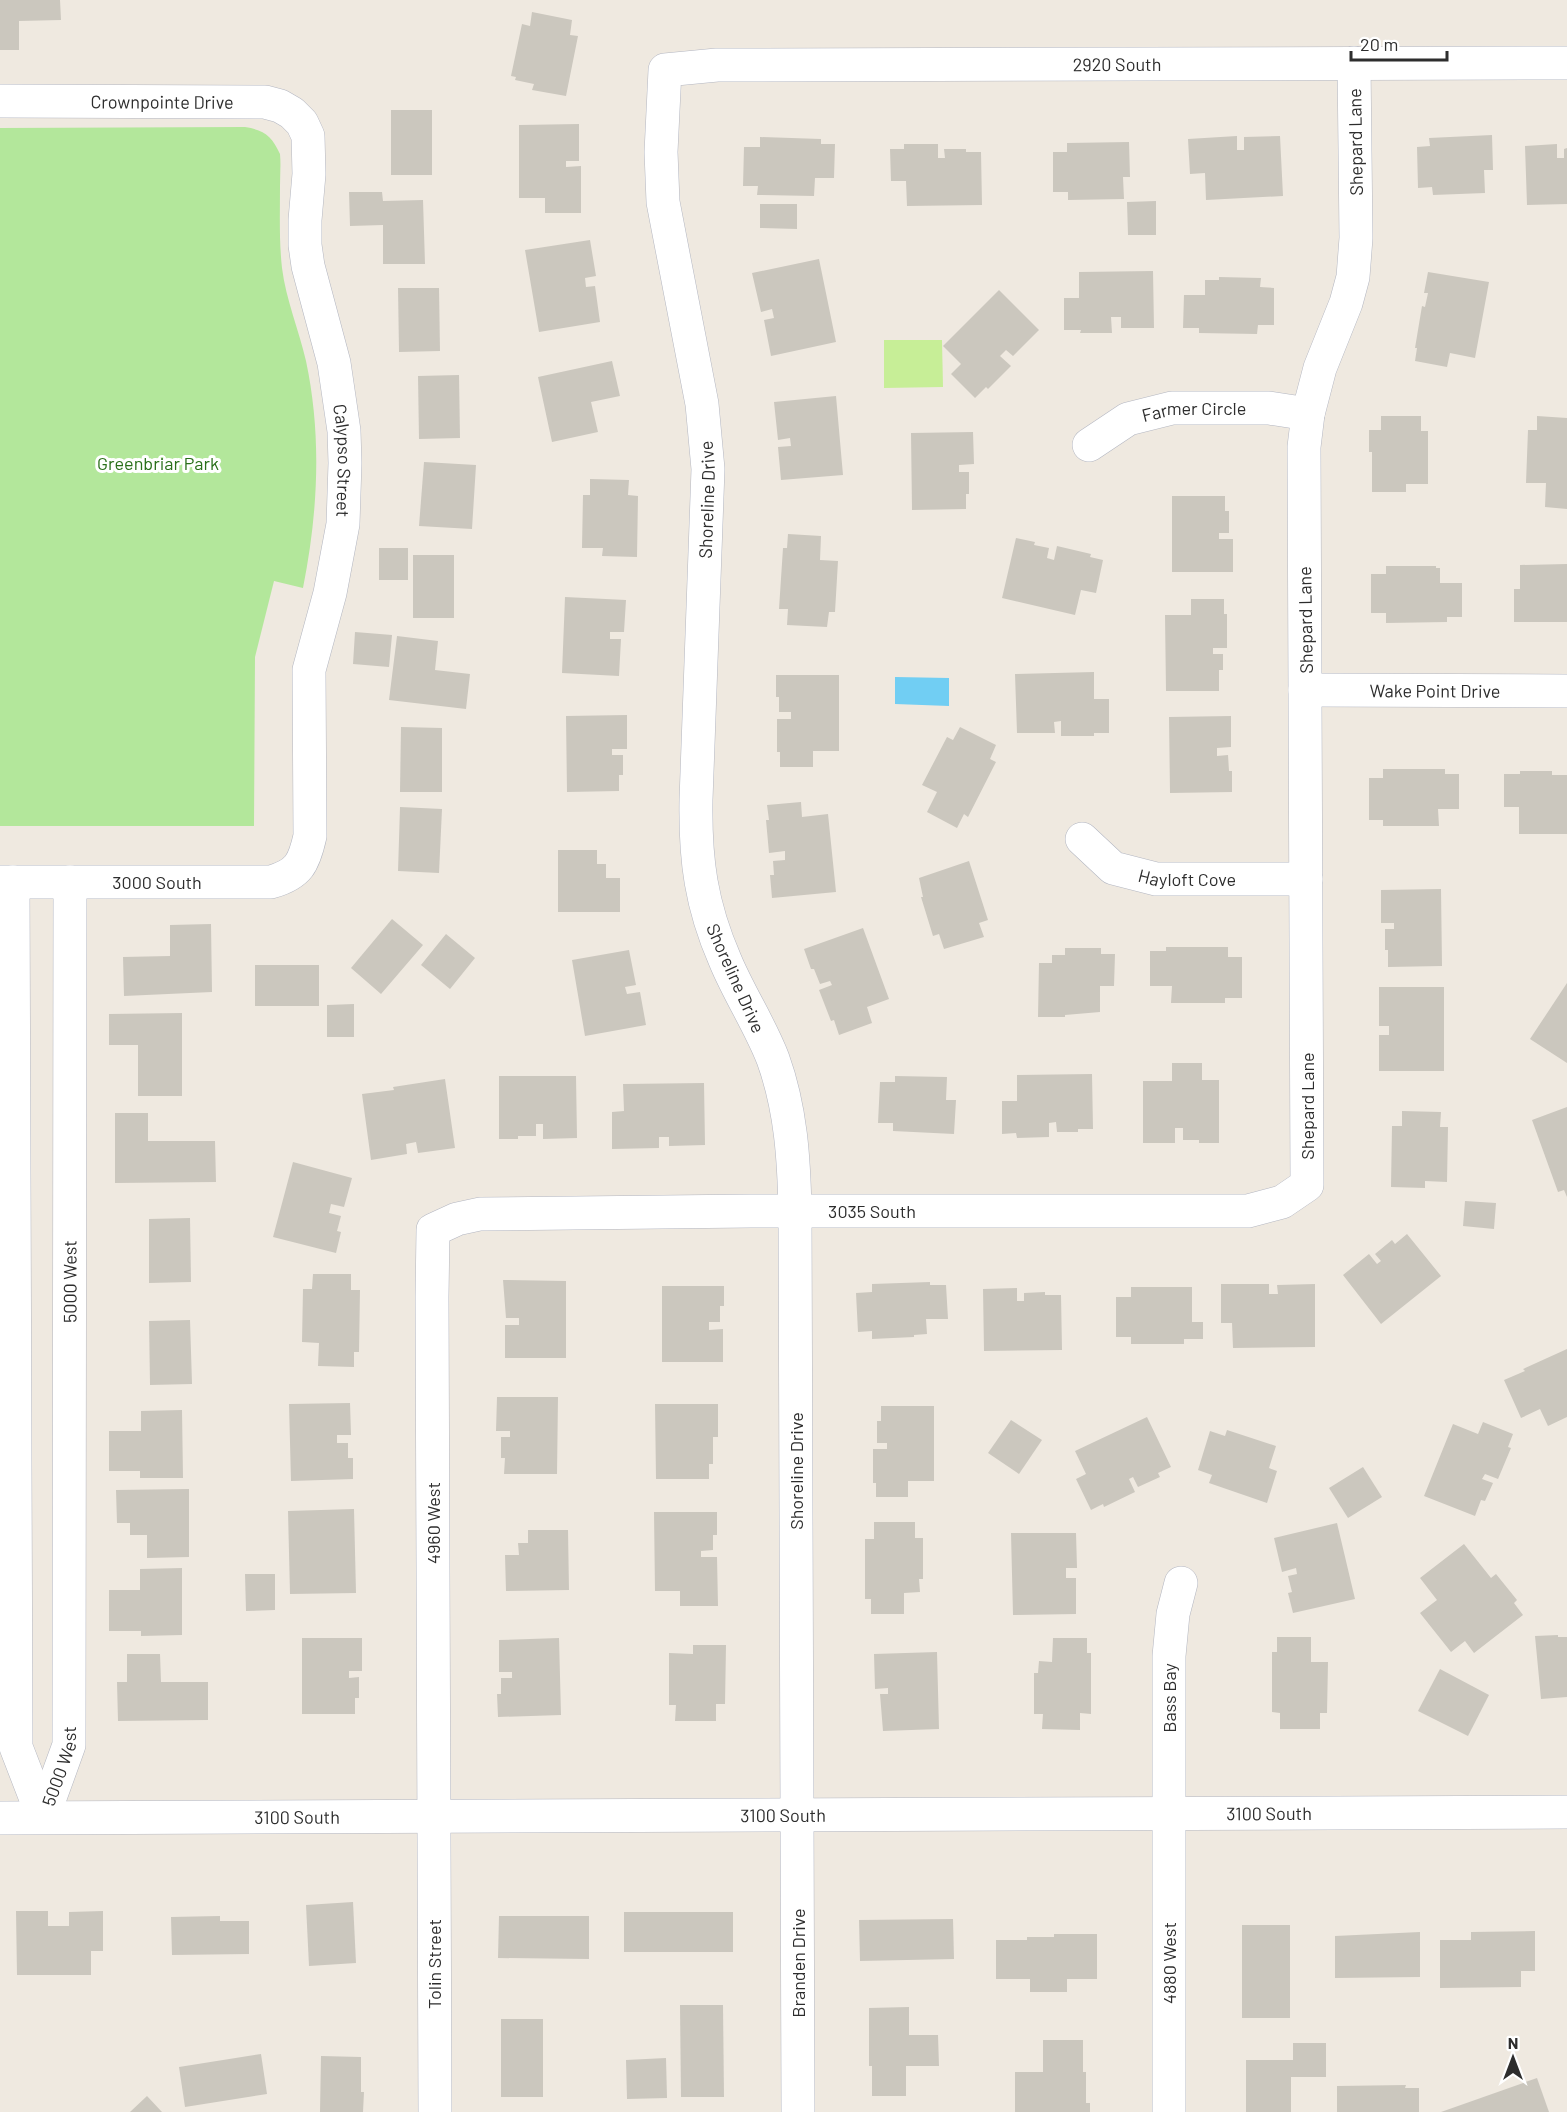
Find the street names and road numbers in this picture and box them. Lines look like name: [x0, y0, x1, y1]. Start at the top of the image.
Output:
street label: 2920 South: [1073, 53, 1161, 75]
street label: Shepard Lane: [1343, 88, 1367, 196]
street label: Crownpointe Drive: [90, 90, 234, 113]
street label: Farmer Circle: [1139, 397, 1246, 426]
street label: Calypso Street: [329, 402, 356, 518]
street label: Shoreline Drive: [694, 440, 719, 559]
street label: Shepard Lane: [1293, 566, 1317, 674]
street label: Wake Point Drive: [1370, 679, 1500, 702]
street label: Hayloft Cove: [1136, 864, 1236, 890]
street label: 3000 South: [112, 871, 202, 893]
street label: Shoreline Drive: [702, 920, 770, 1036]
street label: Shepard Lane: [1296, 1052, 1318, 1160]
street label: 3035 South: [828, 1200, 916, 1222]
street label: 5000 West: [58, 1240, 81, 1323]
street label: Shoreline Drive: [785, 1412, 807, 1530]
street label: 4960 West: [422, 1482, 444, 1564]
street label: Bass Bay: [1158, 1663, 1180, 1733]
street label: 5000 West: [37, 1726, 81, 1809]
street label: 3100 South: [1226, 1802, 1312, 1824]
street label: 3100 South: [740, 1804, 826, 1826]
street label: 3100 South: [254, 1806, 340, 1828]
street label: Branden Drive: [787, 1908, 809, 2018]
street label: Tolin Street: [423, 1919, 445, 2009]
street label: 4880 West: [1158, 1922, 1180, 2004]

